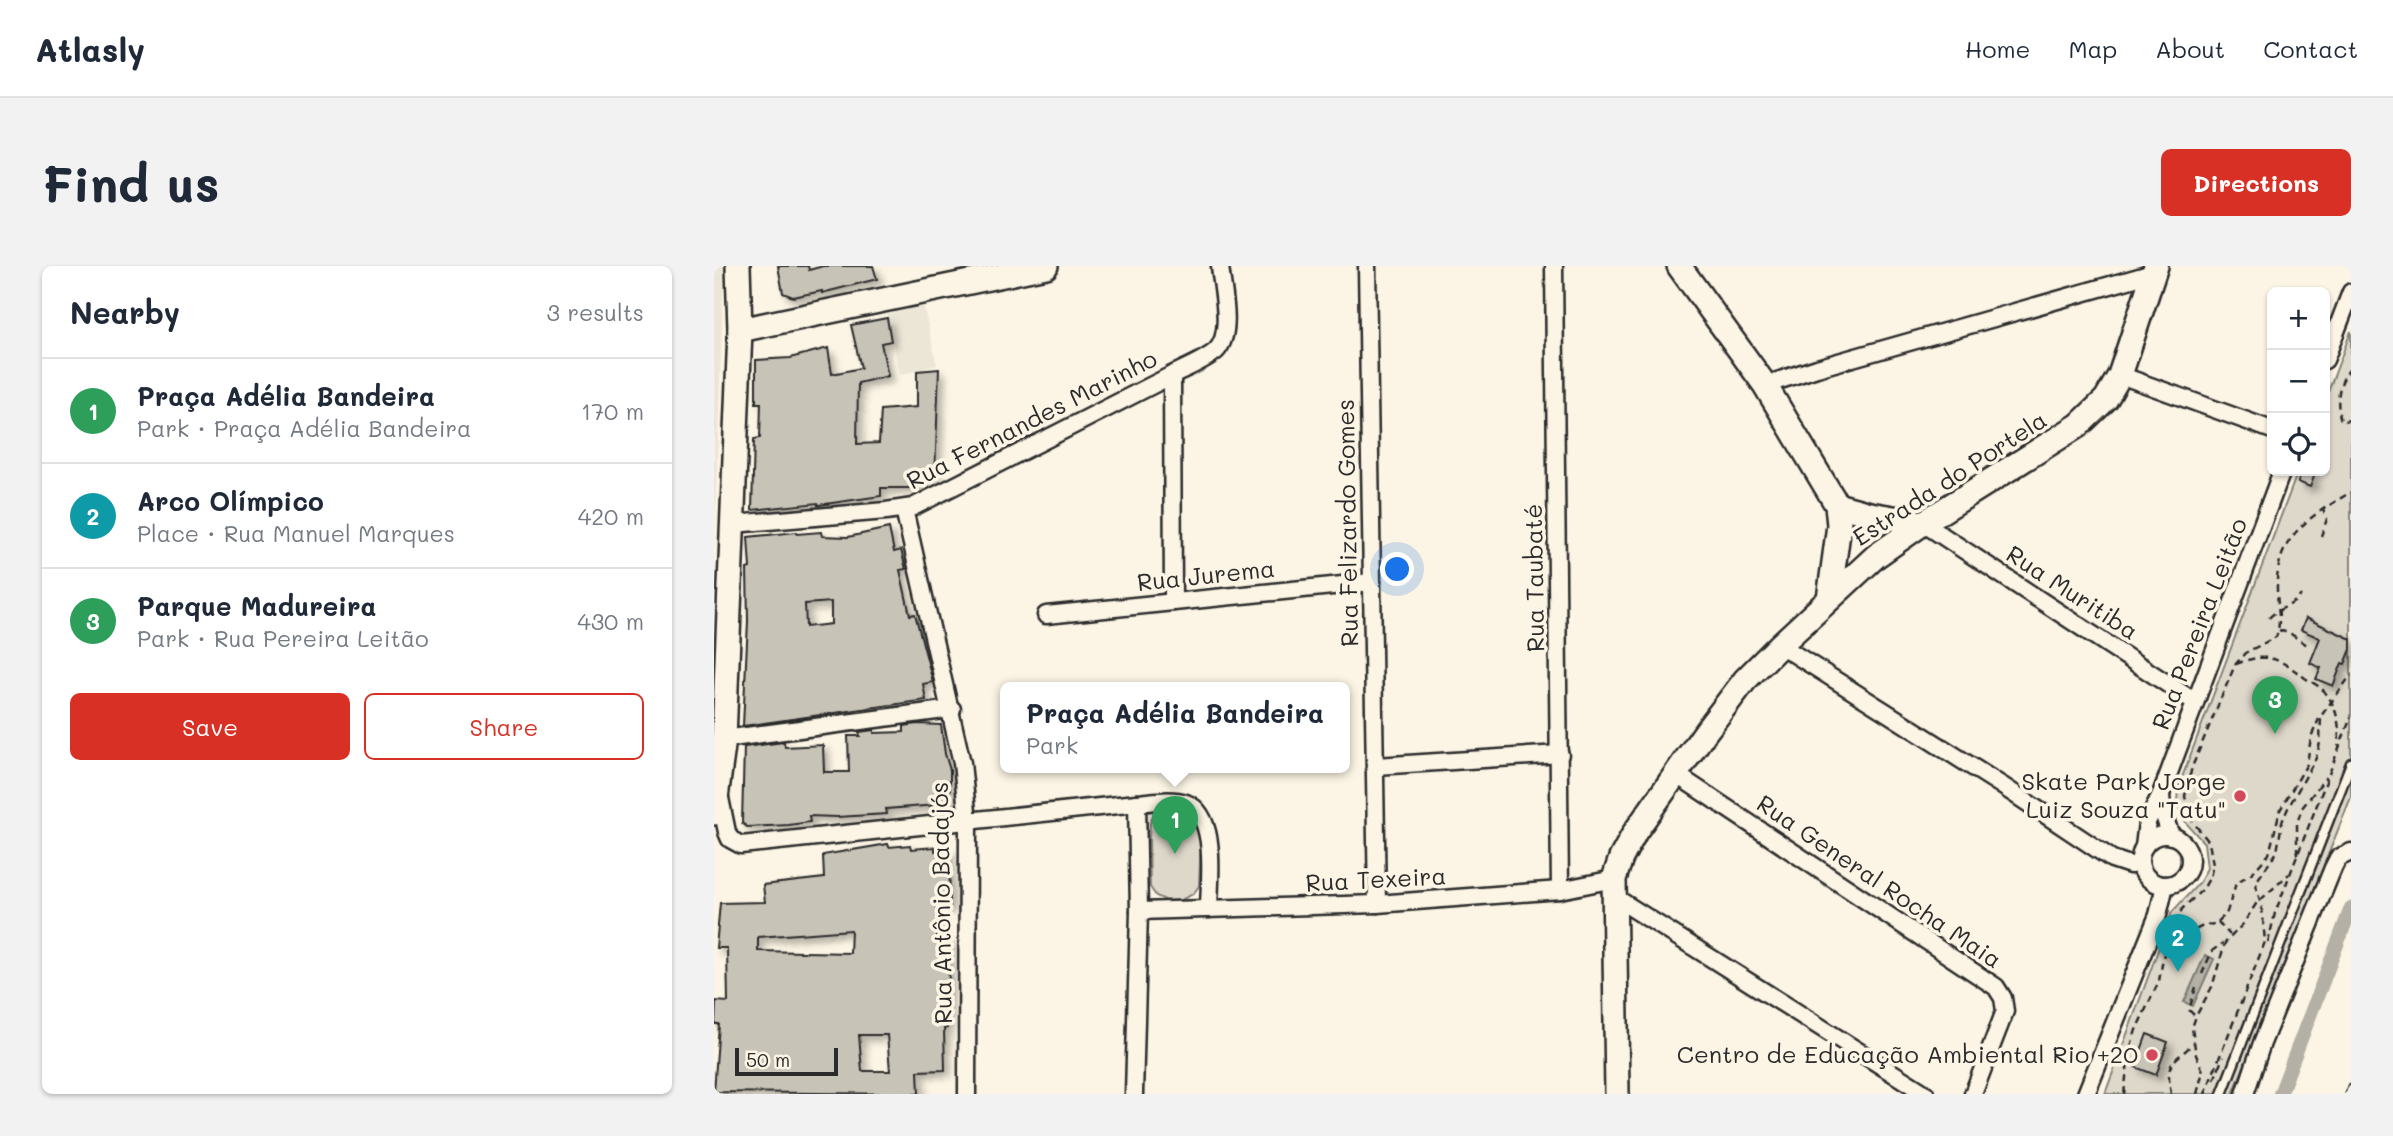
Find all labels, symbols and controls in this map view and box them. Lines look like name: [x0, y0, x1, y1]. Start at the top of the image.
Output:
text: Atlasly: [35, 27, 145, 70]
text: Home: [1965, 33, 2030, 64]
text: Map: [2068, 33, 2117, 64]
text: About: [2155, 33, 2225, 64]
text: Contact: [2263, 33, 2358, 64]
button: Directions: [2161, 149, 2351, 216]
text: Find us: [42, 151, 220, 214]
map controls: [2267, 287, 2330, 476]
button: +: [2267, 287, 2330, 350]
text: Nearby: [70, 292, 180, 332]
text: 3 results: [547, 297, 644, 327]
street label: Rua Fernandes Marinho: [901, 342, 1162, 495]
button: −: [2267, 350, 2330, 413]
text: Praça Adélia Bandeira: [137, 379, 435, 413]
text: 1: [88, 396, 98, 426]
text: 170 m: [581, 396, 644, 426]
street label: Rua Felizardo Gomes: [1329, 399, 1364, 647]
street label: Estrada do Portela: [1846, 403, 2052, 552]
text: Park · Praça Adélia Bandeira: [137, 413, 471, 443]
button: locate: [2267, 413, 2330, 476]
text: Arco Olímpico: [137, 484, 324, 518]
text: 2: [87, 501, 99, 531]
text: 420 m: [578, 501, 644, 531]
street label: Rua Taubaté: [1517, 504, 1550, 652]
street label: Rua Pereira Leitão: [2144, 513, 2253, 734]
text: Place · Rua Manuel Marques: [137, 518, 455, 548]
street label: Rua Muritiba: [2001, 538, 2145, 646]
street label: Rua Jurema: [1135, 552, 1276, 597]
your location: [1380, 552, 1414, 586]
text: Parque Madureira: [137, 589, 377, 623]
text: 3: [86, 606, 100, 636]
text: 430 m: [577, 606, 644, 636]
text: Park · Rua Pereira Leitão: [137, 623, 429, 653]
pin: 3: [2252, 676, 2298, 734]
popup: [1000, 682, 1350, 773]
button: Save: [70, 693, 350, 760]
button: Share: [364, 693, 644, 760]
text: Praça Adélia Bandeira: [1026, 696, 1324, 730]
text: Park: [1026, 730, 1078, 760]
place label: Skate Park Jorge Luiz Souza "Tatu": [2021, 765, 2226, 824]
street label: Rua Antônio Badajós: [923, 782, 958, 1024]
street label: Rua General Rocha Maia: [1751, 787, 2008, 974]
marker: Skate Park Jorge Luiz Souza "Tatu": [2232, 788, 2248, 804]
pin: 1: [1152, 796, 1198, 854]
street label: Rua Texeira: [1305, 859, 1447, 898]
pin: 2: [2155, 914, 2201, 972]
place label: Centro de Educação Ambiental Rio +20: [1677, 1038, 2138, 1069]
scale bar: [735, 1045, 838, 1077]
text: 50 m: [746, 1047, 790, 1072]
marker: Centro de Educação Ambiental Rio +20: [2144, 1047, 2160, 1063]

